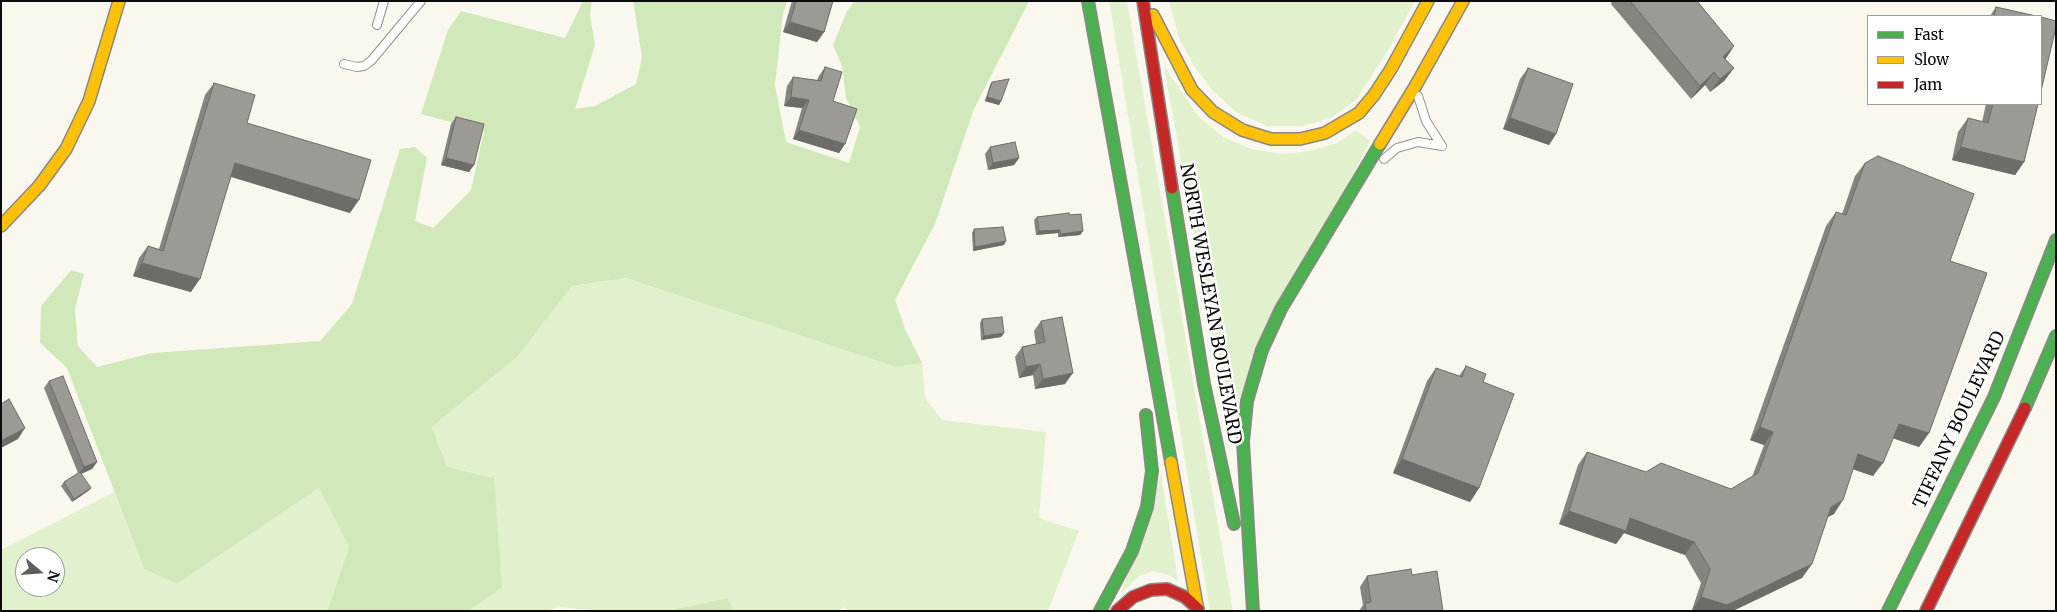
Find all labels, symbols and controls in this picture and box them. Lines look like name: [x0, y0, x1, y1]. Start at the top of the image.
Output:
legend: [1867, 15, 2042, 105]
text: Fast: [1914, 25, 1944, 44]
text: Slow: [1914, 50, 1949, 69]
text: Jam: [1914, 75, 1942, 94]
street label: NORTH WESLEYAN BOULEVARD: [1175, 162, 1245, 446]
street label: TIFFANY BOULEVARD: [1909, 328, 2011, 512]
north arrow: [15, 547, 65, 597]
text: N: [43, 568, 64, 584]

